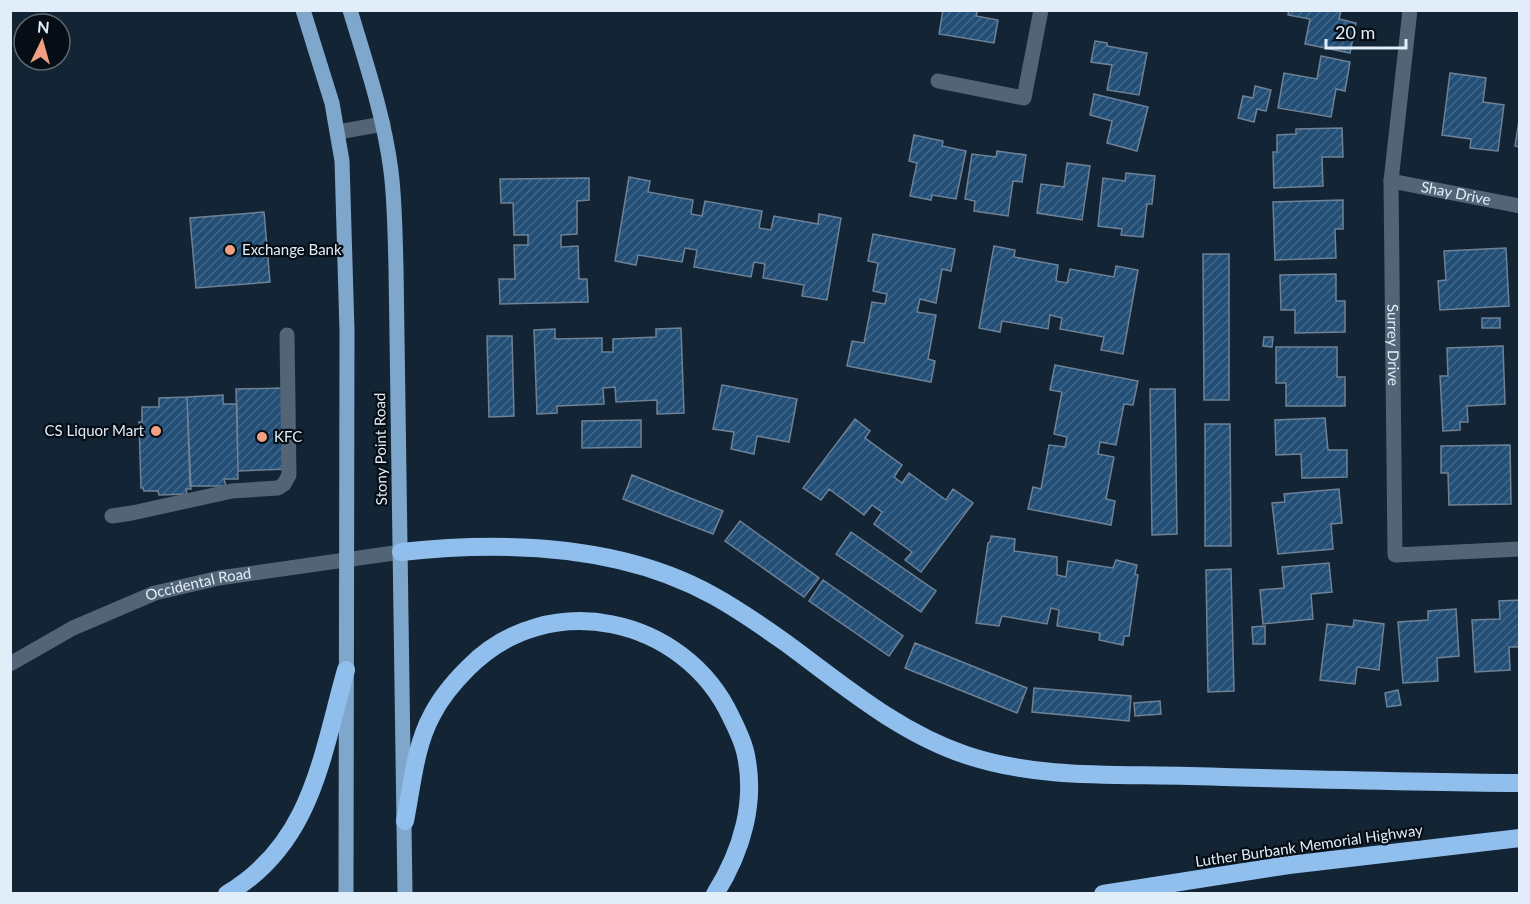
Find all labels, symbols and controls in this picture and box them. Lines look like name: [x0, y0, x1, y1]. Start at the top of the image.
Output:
north arrow: [12, 12, 72, 72]
scale bar: [1326, 12, 1406, 50]
text: N: [36, 17, 50, 37]
text: 20 m: [1335, 21, 1375, 43]
street label: Shay Drive: [1420, 177, 1492, 208]
place label: Exchange Bank: [242, 240, 342, 258]
marker: Exchange Bank: [223, 243, 237, 257]
street label: Surrey Drive: [1384, 304, 1403, 386]
street label: Stony Point Road: [370, 393, 390, 505]
place label: CS Liquor Mart: [44, 421, 145, 439]
marker: CS Liquor Mart: [149, 424, 163, 438]
place label: KFC: [274, 427, 302, 445]
marker: KFC: [255, 430, 269, 444]
street label: Occidental Road: [142, 564, 252, 604]
street label: Luther Burbank Memorial Highway: [1194, 820, 1424, 870]

